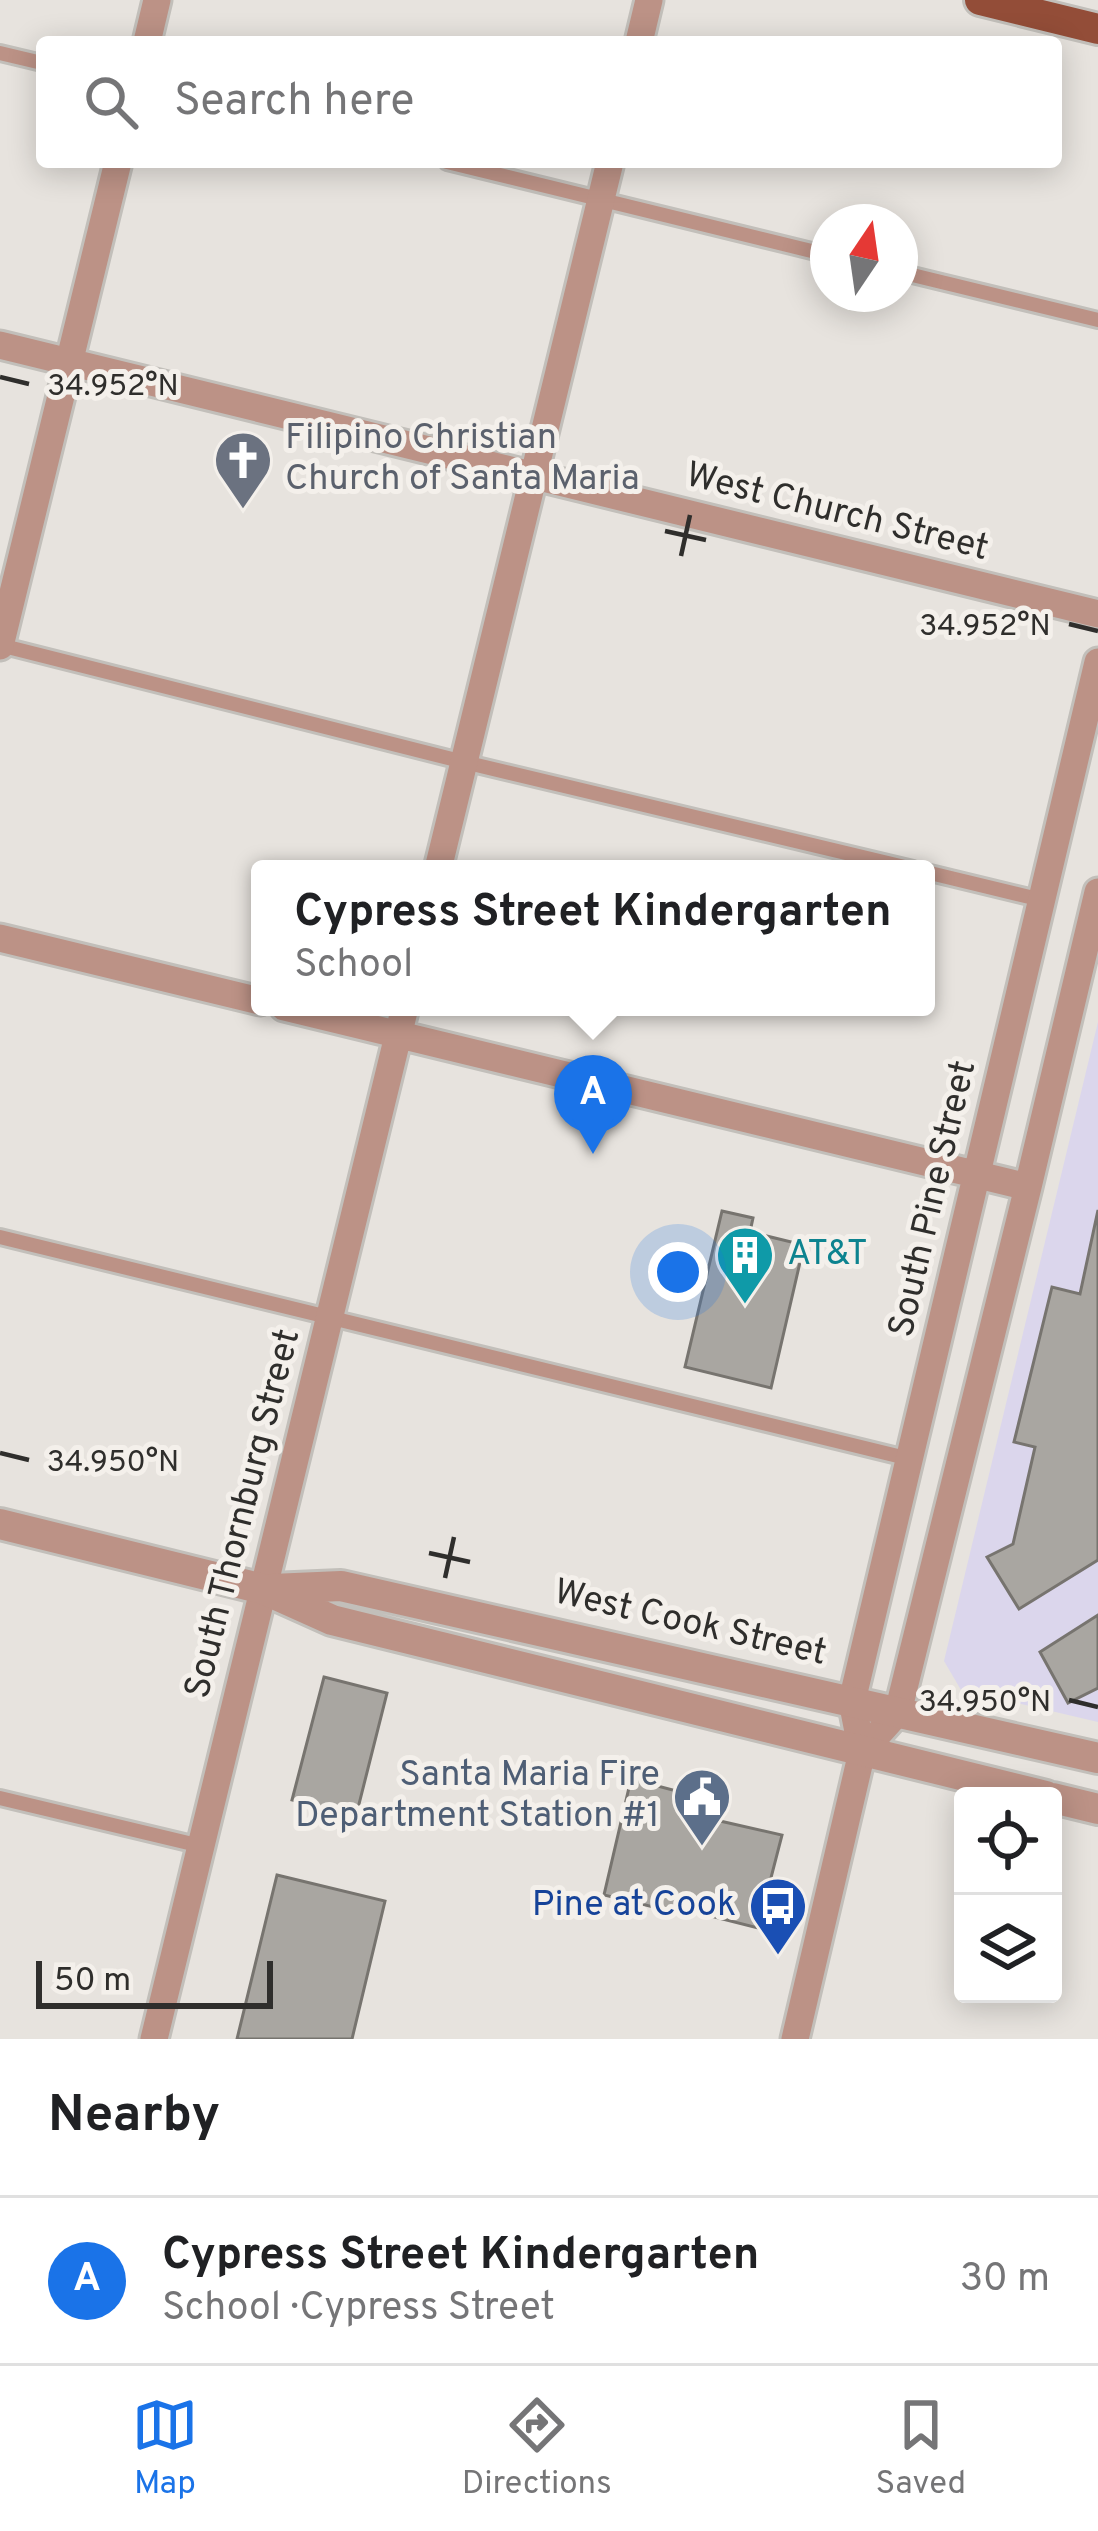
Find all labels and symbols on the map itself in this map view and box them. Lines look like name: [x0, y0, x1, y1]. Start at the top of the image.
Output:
north arrow: [810, 204, 918, 312]
text: 34.952°N: [47, 369, 179, 406]
place label: Filipino Christian Church of Santa Maria: [285, 416, 640, 503]
church icon: Filipino Christian Church of Santa Maria: [212, 429, 274, 511]
street label: West Church Street: [681, 453, 993, 573]
text: 34.952°N: [919, 609, 1051, 646]
pin: A: [554, 1055, 632, 1154]
street label: South Pine Street: [880, 1056, 988, 1342]
building icon: AT&T: [714, 1224, 776, 1306]
place label: AT&T: [787, 1232, 868, 1278]
your location: [648, 1242, 708, 1302]
street label: South Thornburg Street: [176, 1325, 312, 1703]
text: 34.950°N: [47, 1445, 179, 1482]
street label: West Cook Street: [549, 1570, 831, 1678]
text: 34.950°N: [919, 1685, 1051, 1722]
place label: Santa Maria Fire Department Station #1: [295, 1753, 660, 1840]
public building icon: Santa Maria Fire Department Station #1: [671, 1766, 733, 1848]
bus stop icon: Pine at Cook: [747, 1875, 809, 1957]
place label: Pine at Cook: [532, 1883, 736, 1929]
scale bar: [36, 1955, 273, 2008]

